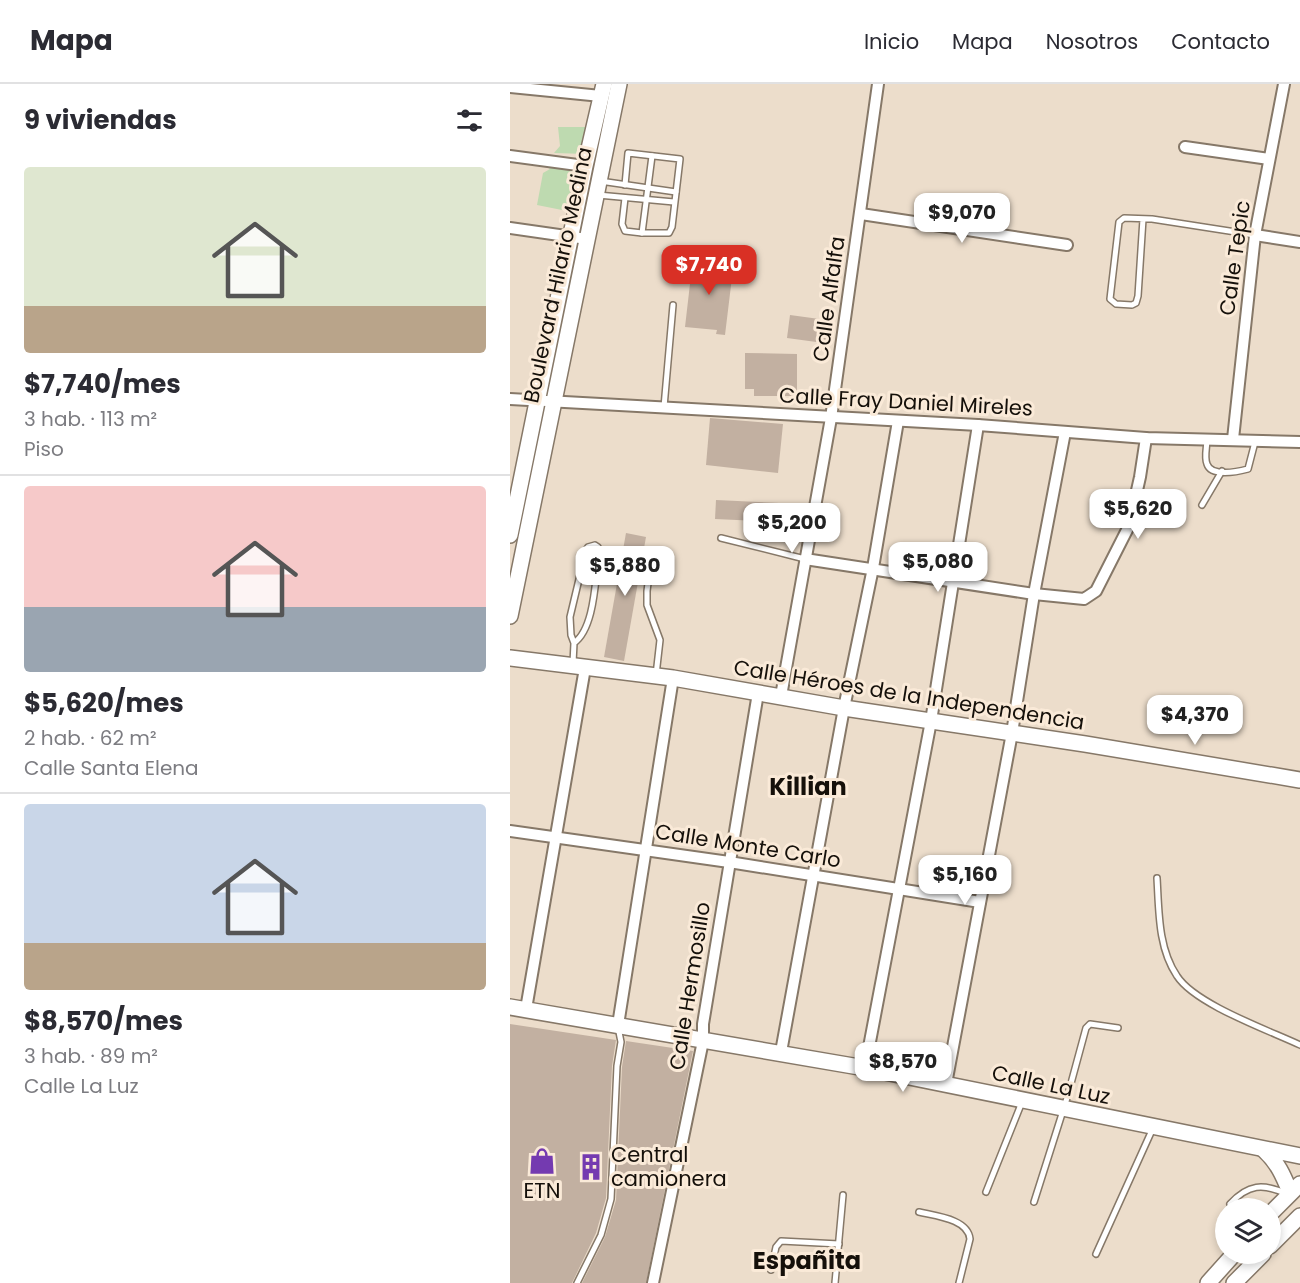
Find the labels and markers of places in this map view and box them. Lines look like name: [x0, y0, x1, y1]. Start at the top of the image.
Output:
pin: $9,070: [913, 193, 1011, 244]
pin: $7,740: [660, 245, 758, 296]
pin: $5,620: [1089, 489, 1187, 540]
pin: $5,200: [743, 503, 841, 554]
pin: $5,080: [889, 542, 987, 593]
pin: $5,880: [576, 546, 674, 597]
pin: $4,370: [1146, 695, 1244, 746]
pin: $5,160: [916, 855, 1014, 906]
pin: $8,570: [854, 1042, 952, 1093]
place label: Central camionera: [611, 1140, 727, 1193]
shop icon: ETN: [527, 1146, 557, 1176]
building icon: Central camionera: [576, 1152, 606, 1182]
place label: ETN: [524, 1176, 560, 1205]

